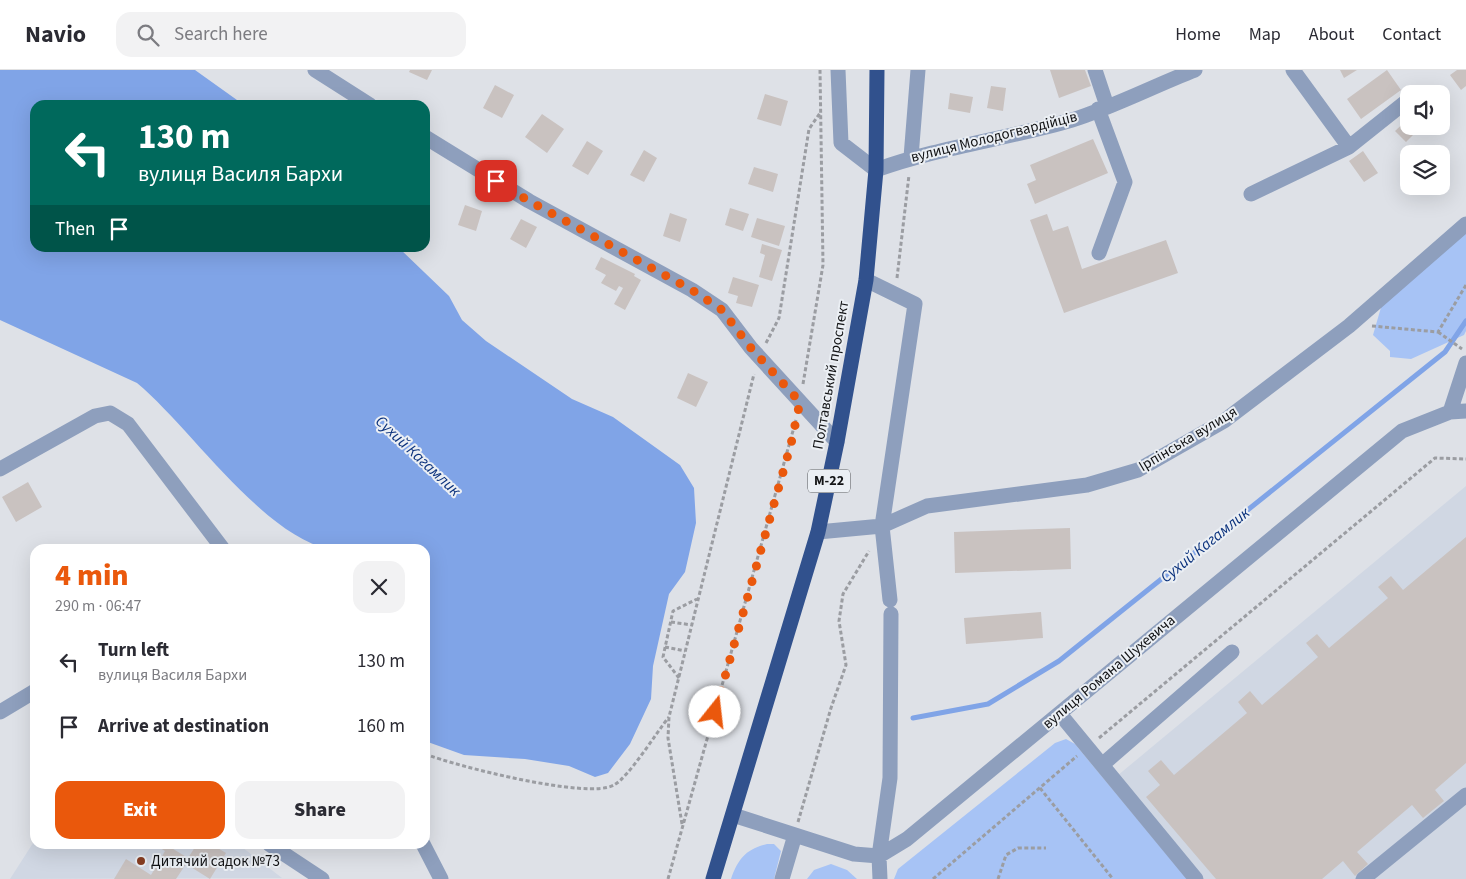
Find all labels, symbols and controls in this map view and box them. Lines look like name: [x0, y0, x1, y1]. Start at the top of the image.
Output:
search box: [116, 12, 466, 57]
text: Navio: [25, 17, 86, 52]
icon: search: [134, 21, 162, 49]
text: Search here: [174, 21, 268, 48]
text: Home: [1175, 22, 1221, 47]
text: Map: [1249, 22, 1281, 47]
text: About: [1309, 22, 1354, 47]
text: Contact: [1382, 22, 1441, 47]
map controls: [1400, 85, 1450, 195]
button: sound: [1400, 85, 1450, 135]
street label: вулиця Молодогвардійців: [909, 106, 1080, 168]
text: 130 m: [138, 112, 230, 162]
icon: left: [55, 120, 120, 185]
button: layers: [1400, 145, 1450, 195]
text: вулиця Василя Бархи: [138, 158, 343, 190]
pin: [475, 160, 517, 202]
icon: arrive: [482, 167, 510, 195]
icon: arrive: [105, 215, 133, 243]
text: Then: [55, 216, 95, 243]
street label: Полтавський проспект: [808, 299, 854, 451]
street label: Ірпінська вулиця: [1135, 401, 1241, 477]
water label: Сухий Кагамлик: [371, 411, 466, 502]
road number: М-22: [808, 470, 850, 492]
water label: Сухий Кагамлик: [1156, 502, 1255, 588]
text: 4 min: [55, 554, 129, 597]
button: close: [353, 561, 405, 613]
text: 290 m · 06:47: [55, 595, 142, 617]
street label: вулиця Романа Шухевича: [1038, 610, 1180, 734]
text: Turn left: [98, 637, 169, 664]
icon: left: [55, 648, 83, 676]
text: 130 m: [357, 648, 405, 675]
text: вулиця Василя Бархи: [98, 664, 247, 686]
position arrow: [688, 685, 740, 737]
icon: arrive: [55, 713, 83, 741]
text: Arrive at destination: [98, 713, 269, 740]
text: 160 m: [357, 713, 405, 740]
button: Exit: [55, 781, 225, 839]
button: Share: [235, 781, 405, 839]
place label: Дитячий садок №73: [151, 851, 280, 872]
marker: Дитячий садок №73: [135, 855, 147, 867]

